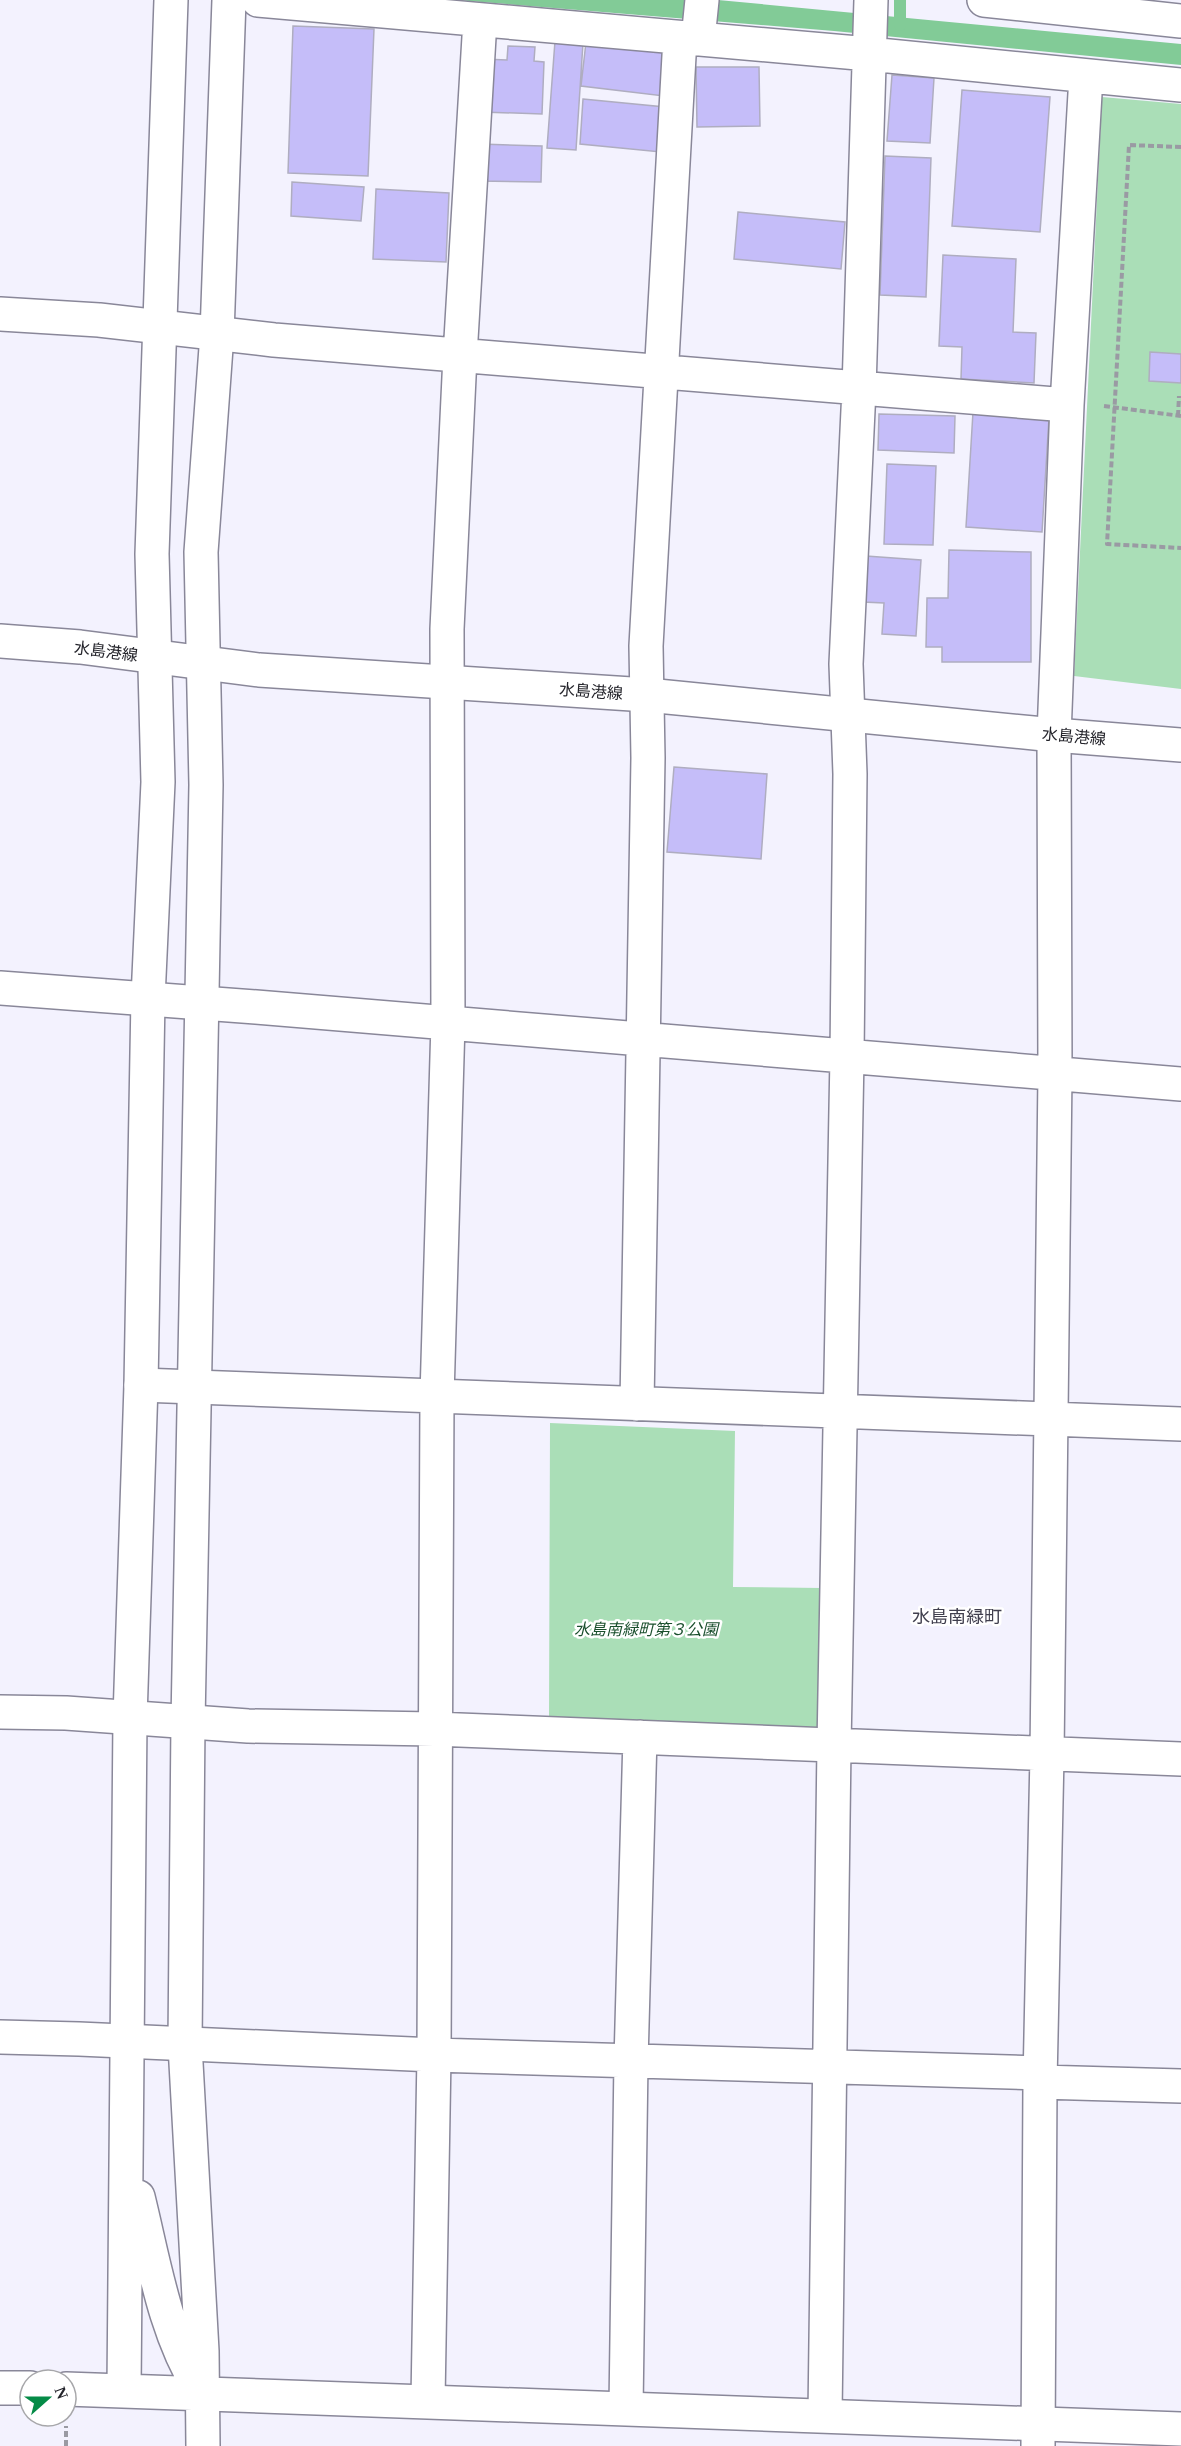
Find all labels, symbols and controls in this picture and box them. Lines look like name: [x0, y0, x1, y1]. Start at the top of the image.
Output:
street label: 水島港線: [73, 639, 139, 664]
street label: 水島港線: [558, 681, 623, 702]
street label: 水島港線: [1041, 725, 1107, 748]
district label: 水島南緑町: [912, 1607, 1002, 1627]
park label: 水島南緑町第３公園: [574, 1621, 720, 1638]
north arrow: [18, 2368, 78, 2428]
text: N: [52, 2384, 72, 2402]

